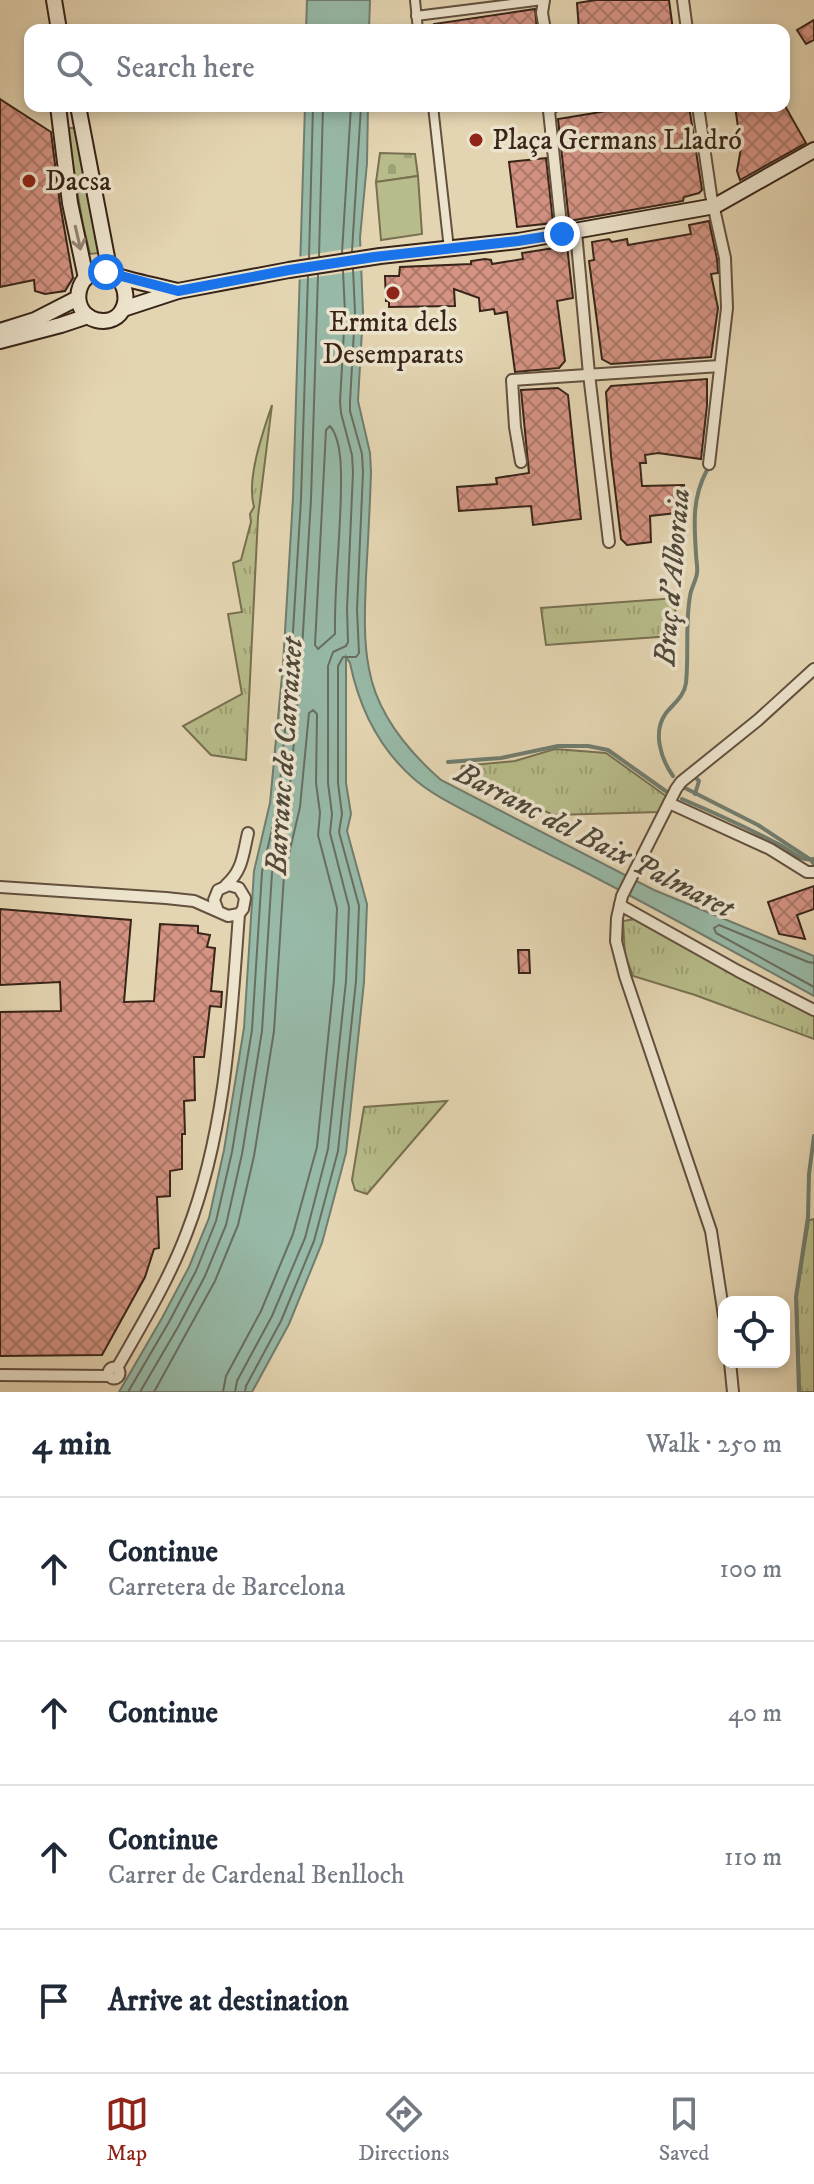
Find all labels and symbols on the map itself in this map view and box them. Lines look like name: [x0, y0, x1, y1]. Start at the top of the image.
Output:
place label: Plaça Germans Lladró: [492, 123, 742, 158]
marker: Plaça Germans Lladró: [467, 131, 485, 149]
place label: Dacsa: [45, 164, 111, 199]
marker: Dacsa: [20, 172, 38, 190]
route end: [544, 216, 580, 252]
one-way arrow: [71, 225, 86, 251]
route start: [88, 254, 124, 290]
marker: Ermita dels Desemparats: [384, 284, 402, 302]
place label: Ermita dels Desemparats: [322, 305, 464, 372]
water label: Braç d'Alboraia: [647, 487, 699, 668]
water label: Barranc de Carraixet: [258, 634, 312, 877]
water label: Barranc del Baix Palmaret: [448, 754, 741, 928]

